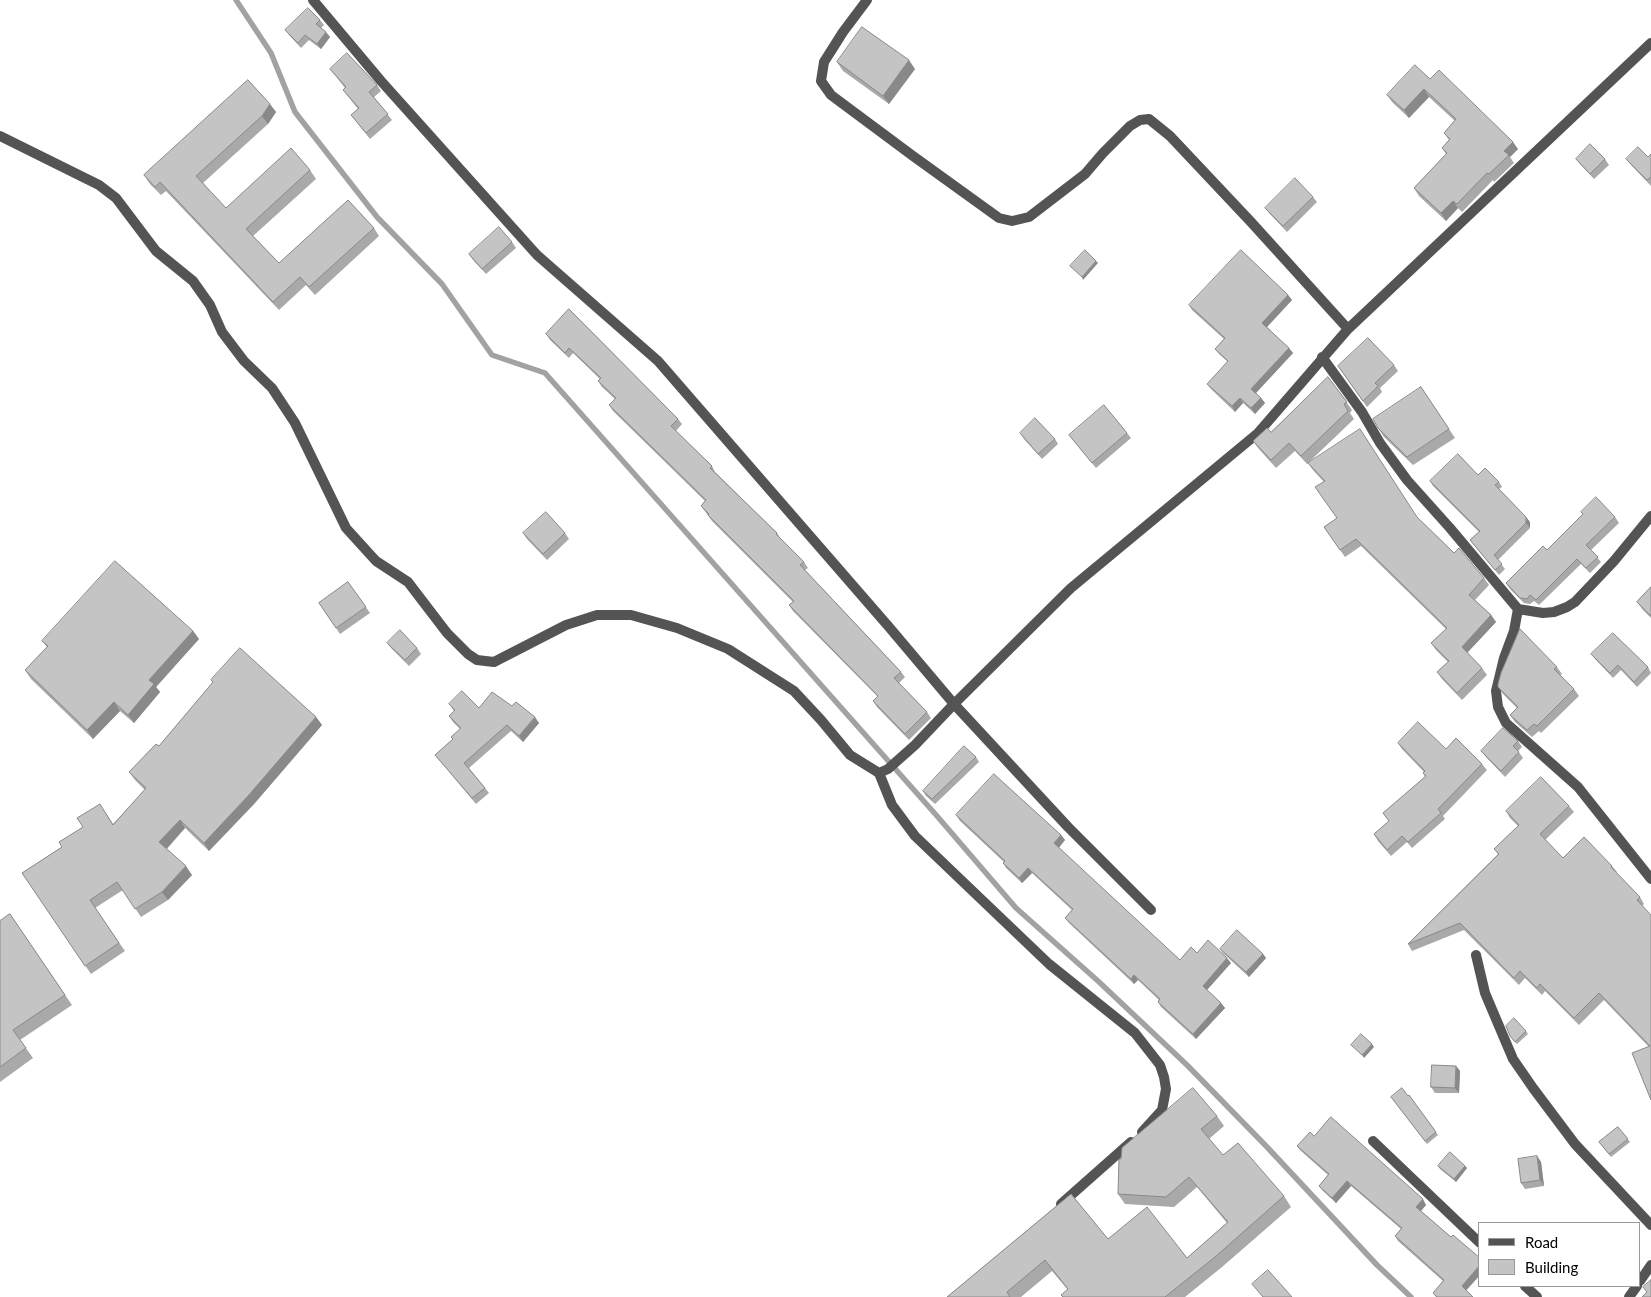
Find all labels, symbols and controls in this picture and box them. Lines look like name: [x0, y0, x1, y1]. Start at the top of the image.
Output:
legend: [1478, 1222, 1641, 1287]
text: Road: [1525, 1233, 1558, 1251]
text: Building: [1525, 1258, 1578, 1276]

